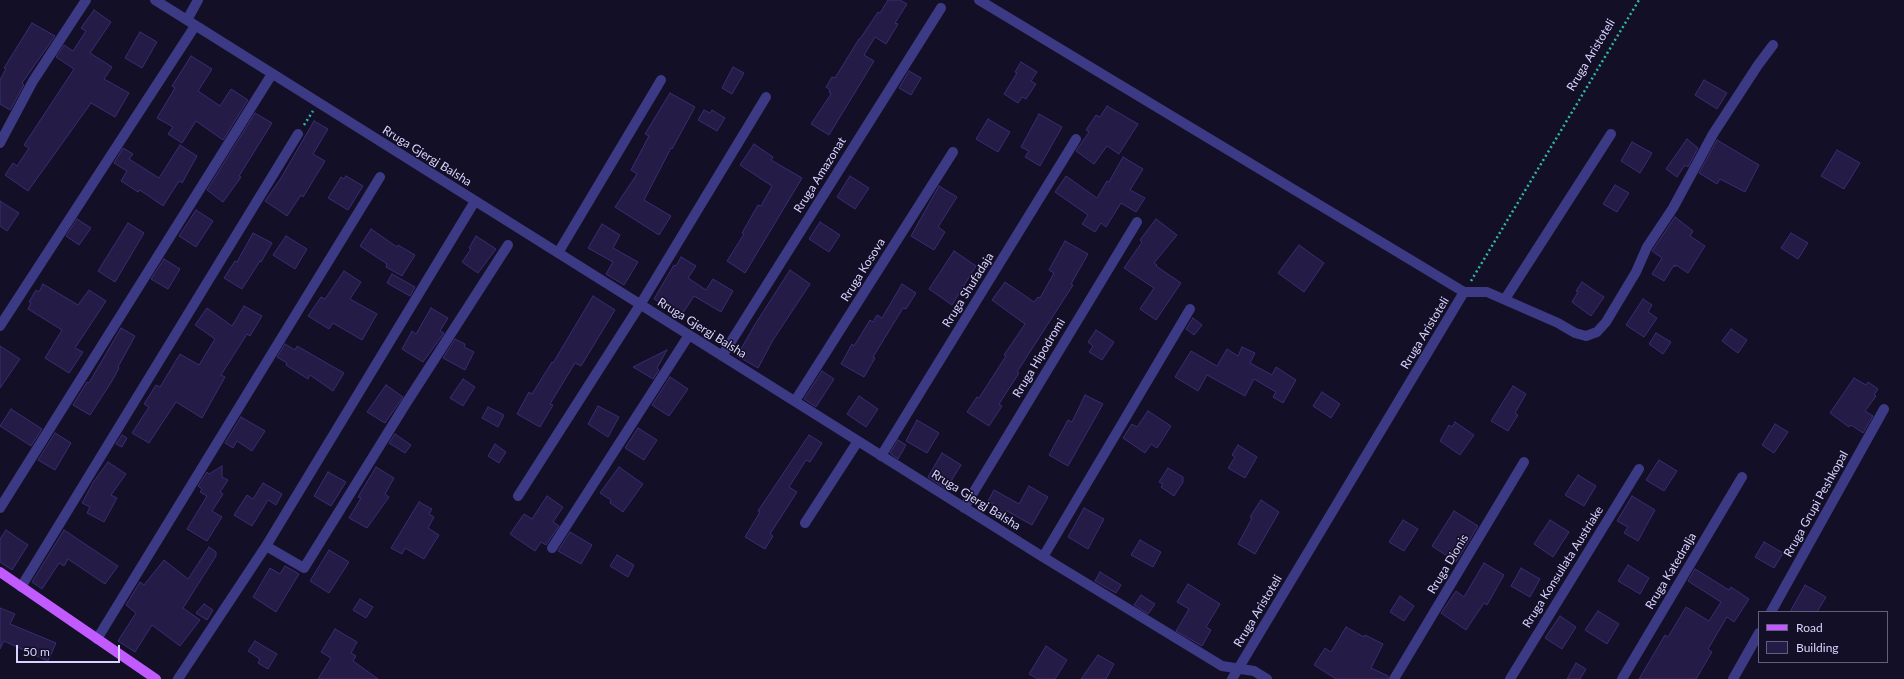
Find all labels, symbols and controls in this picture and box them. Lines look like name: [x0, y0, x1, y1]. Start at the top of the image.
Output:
street label: Rruga Aristoteli: [1564, 16, 1618, 94]
street label: Rruga Gjergj Balsha: [380, 123, 474, 189]
street label: Rruga Amazonat: [791, 134, 849, 216]
street label: Rruga Kosova: [838, 236, 888, 304]
street label: Rruga Shufadaja: [939, 250, 997, 330]
street label: Rruga Aristoteli: [1398, 294, 1452, 372]
street label: Rruga Gjergj Balsha: [655, 295, 749, 361]
street label: Rruga Hipodromi: [1010, 316, 1068, 400]
street label: Rruga Grupi Peshkopal: [1781, 448, 1851, 560]
street label: Rruga Gjergj Balsha: [929, 467, 1023, 533]
street label: Rruga Konsullata Austriake: [1520, 503, 1606, 631]
street label: Rruga Katedralja: [1642, 530, 1700, 612]
street label: Rruga Dionis: [1425, 531, 1471, 597]
street label: Rruga Aristoteli: [1231, 572, 1285, 650]
legend: [1758, 611, 1888, 663]
text: Road: [1796, 620, 1823, 635]
scale bar: [18, 637, 122, 663]
text: Building: [1796, 640, 1839, 655]
text: 50 m: [23, 644, 50, 659]

